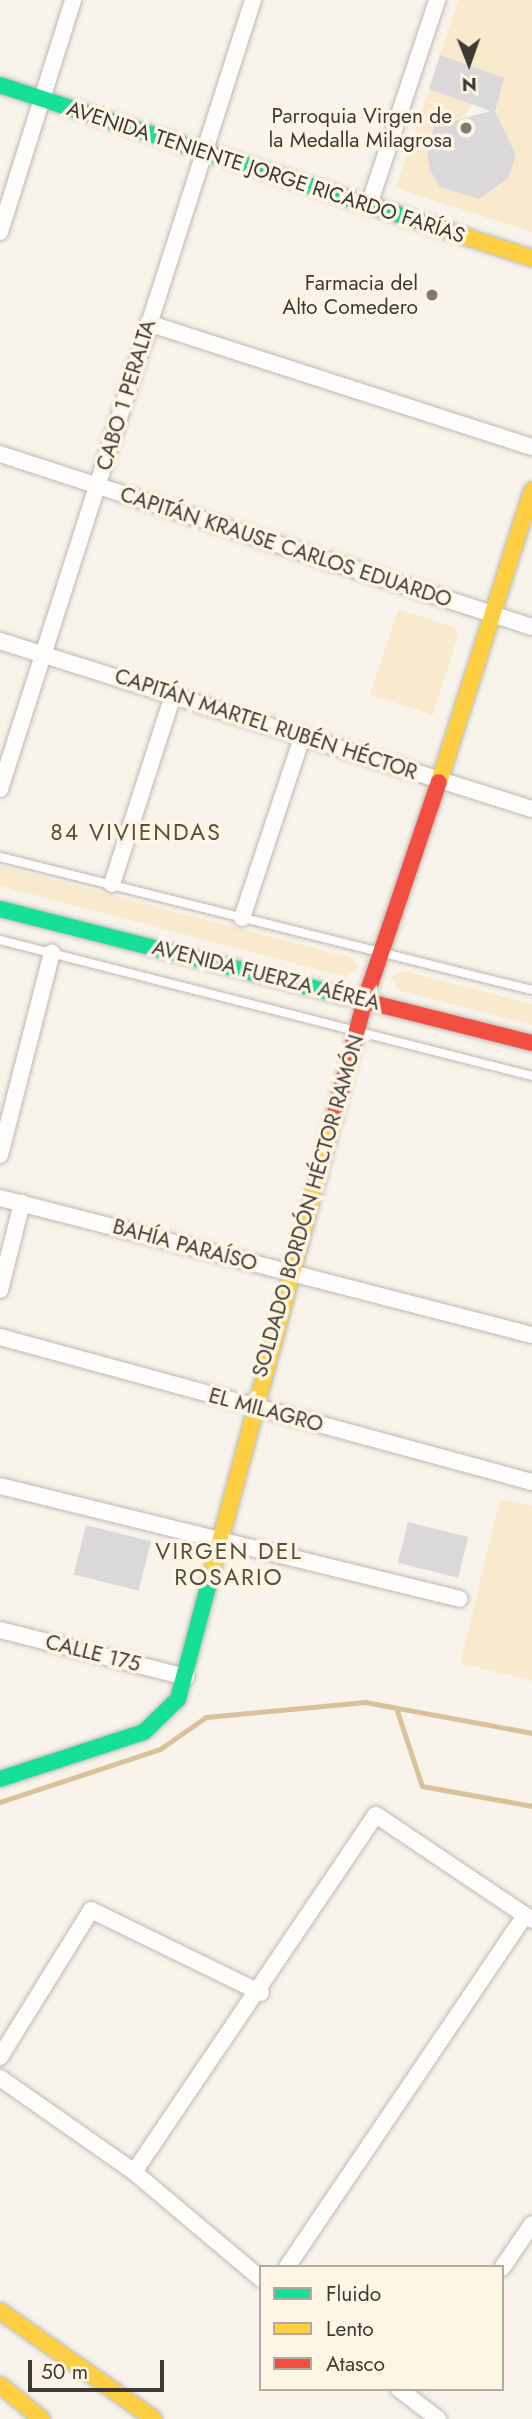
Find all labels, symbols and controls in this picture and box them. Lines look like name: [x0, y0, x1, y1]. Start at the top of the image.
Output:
north arrow: [434, 28, 504, 98]
text: N: [462, 71, 477, 98]
street label: AVENIDA TENIENTE JORGE RICARDO FARÍAS: [64, 96, 468, 248]
place label: Parroquia Virgen de la Medalla Milagrosa: [269, 103, 452, 153]
marker: Parroquia Virgen de la Medalla Milagrosa: [458, 120, 474, 136]
place label: Farmacia del Alto Comedero: [282, 270, 418, 320]
marker: Farmacia del Alto Comedero: [424, 287, 440, 303]
street label: CABO 1 PERALTA: [91, 316, 161, 474]
street label: CAPITÁN KRAUSE CARLOS EDUARDO: [117, 481, 455, 613]
street label: CAPITÁN MARTEL RUBÉN HÉCTOR: [112, 663, 420, 785]
district label: 84 VIVIENDAS: [52, 818, 220, 846]
street label: AVENIDA FUERZA AÉREA: [150, 935, 382, 1015]
street label: SOLDADO BORDÓN HÉCTOR RAMÓN: [247, 1032, 369, 1380]
street label: BAHÍA PARAÍSO: [110, 1214, 260, 1276]
street label: EL MILAGRO: [206, 1383, 326, 1437]
district label: VIRGEN DEL ROSARIO: [156, 1537, 302, 1591]
street label: CALLE 175: [43, 1629, 143, 1677]
legend: [259, 2265, 504, 2391]
text: Fluido: [326, 2279, 381, 2309]
text: Lento: [326, 2314, 374, 2344]
scale bar: [32, 2346, 168, 2390]
text: Atasco: [326, 2349, 385, 2379]
text: 50 m: [41, 2357, 88, 2387]

